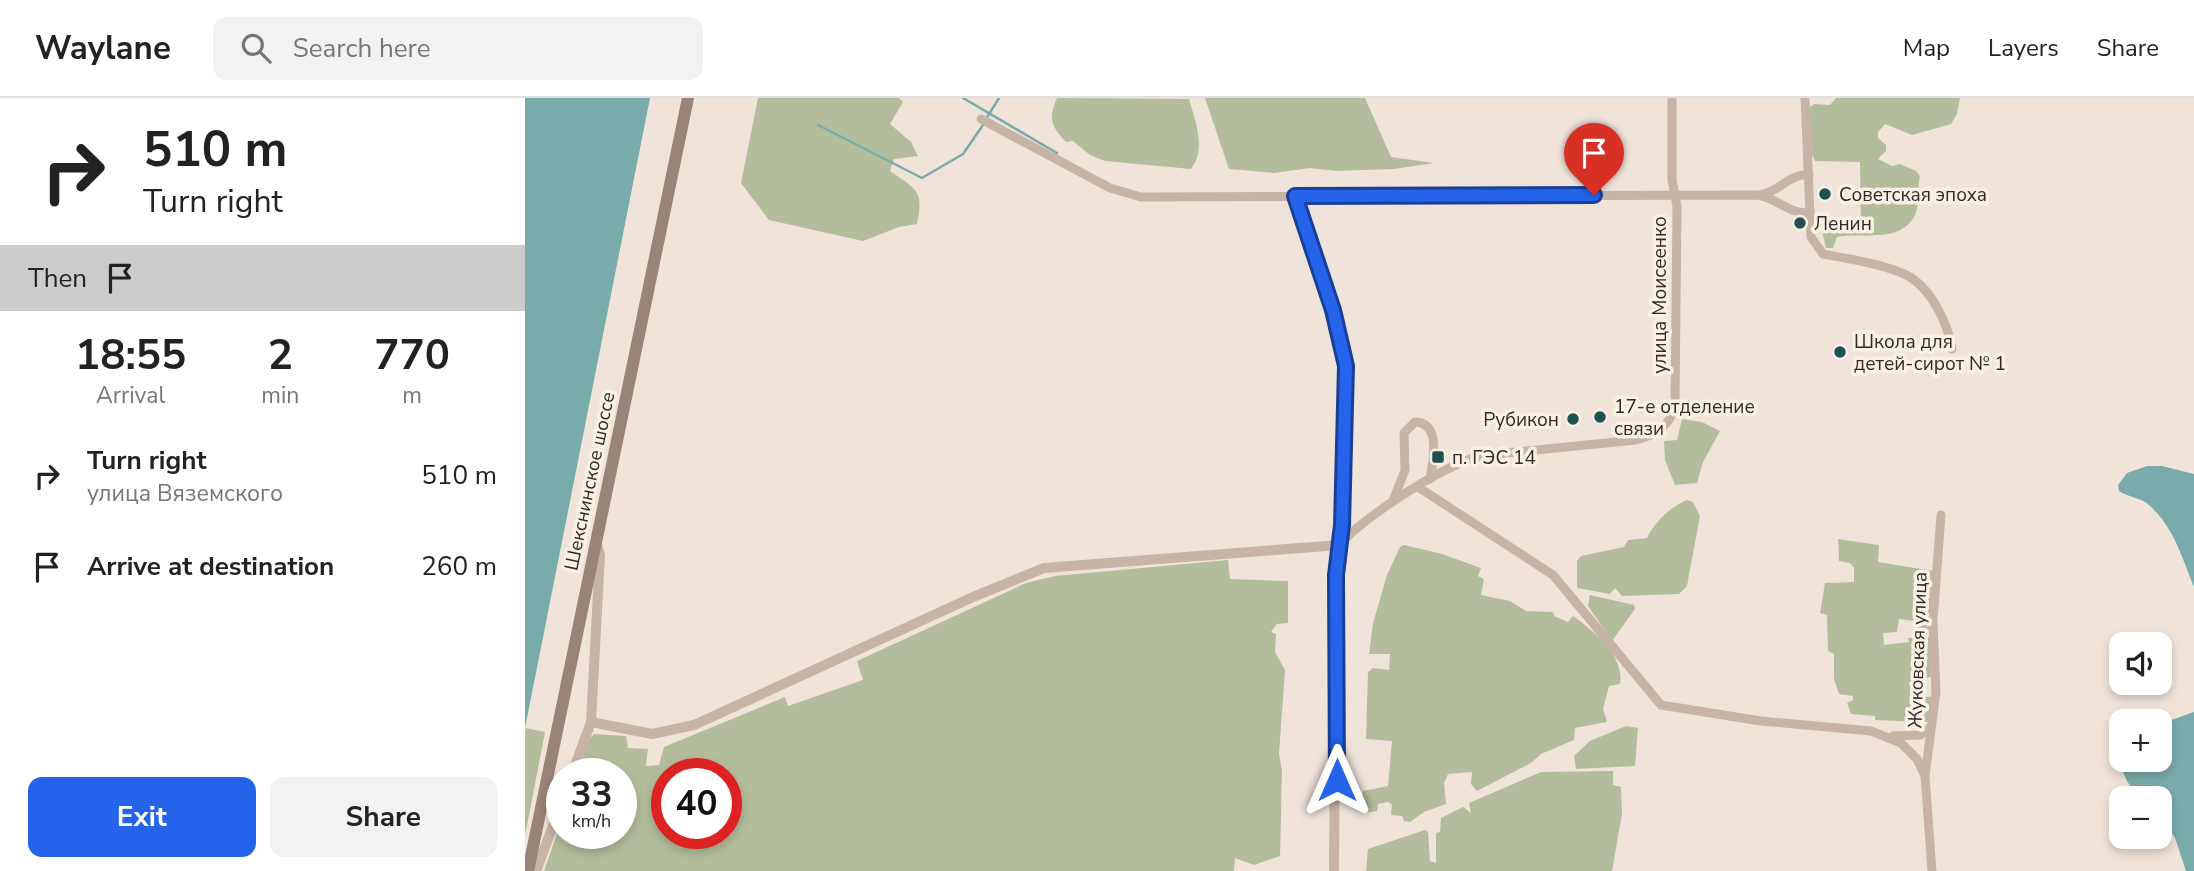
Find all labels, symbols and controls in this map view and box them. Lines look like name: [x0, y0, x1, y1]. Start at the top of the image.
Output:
search box: [213, 17, 703, 80]
text: Waylane: [35, 26, 171, 71]
icon: search: [237, 29, 275, 67]
text: Search here: [293, 31, 431, 66]
text: Map: [1903, 32, 1950, 64]
text: Layers: [1988, 32, 2059, 64]
text: Share: [2097, 32, 2159, 64]
text: 510 m: [143, 116, 287, 183]
pin: [1564, 123, 1624, 195]
icon: right: [28, 126, 119, 217]
icon: arrive: [1575, 134, 1613, 172]
text: Turn right: [143, 180, 283, 223]
place label: Советская эпоха: [1839, 182, 1987, 208]
marker: Советская эпоха: [1817, 186, 1833, 202]
place label: Ленин: [1814, 211, 1872, 237]
marker: Ленин: [1792, 215, 1808, 231]
street label: улица Моисеенко: [1647, 216, 1673, 374]
icon: arrive: [101, 259, 139, 297]
text: Then: [28, 261, 87, 296]
text: 18:55: [75, 327, 186, 384]
text: 2: [268, 327, 293, 384]
text: 770: [374, 327, 450, 384]
place label: Школа для детей-сирот № 1: [1854, 329, 2006, 377]
marker: Школа для детей-сирот № 1: [1832, 344, 1848, 360]
text: Arrival: [96, 380, 165, 411]
text: min: [261, 380, 299, 411]
text: m: [402, 380, 422, 411]
street label: Шекснинское шоссе: [558, 390, 622, 573]
place label: 17-е отделение связи: [1614, 394, 1755, 442]
place label: Рубикон: [1483, 407, 1559, 433]
marker: 17-е отделение связи: [1592, 409, 1608, 425]
marker: Рубикон: [1565, 411, 1581, 427]
text: Turn right: [87, 443, 206, 478]
place label: п. ГЭС 14: [1452, 445, 1536, 471]
marker: п. ГЭС 14: [1430, 449, 1446, 465]
icon: right: [28, 457, 66, 495]
text: 510 m: [421, 458, 497, 493]
text: улица Вяземского: [87, 478, 283, 509]
icon: arrive: [28, 548, 66, 586]
text: Arrive at destination: [87, 549, 334, 584]
text: 260 m: [421, 549, 497, 584]
street label: Жуковская улица: [1902, 571, 1934, 729]
map controls: [2109, 632, 2172, 849]
button: sound: [2109, 632, 2172, 695]
button: +: [2109, 709, 2172, 772]
position arrow: [1300, 743, 1374, 817]
speed limit sign: 40: [651, 758, 742, 849]
text: 33: [570, 771, 613, 818]
button: Exit: [28, 777, 256, 857]
button: Share: [270, 777, 497, 857]
button: −: [2109, 786, 2172, 849]
text: km/h: [572, 809, 611, 833]

